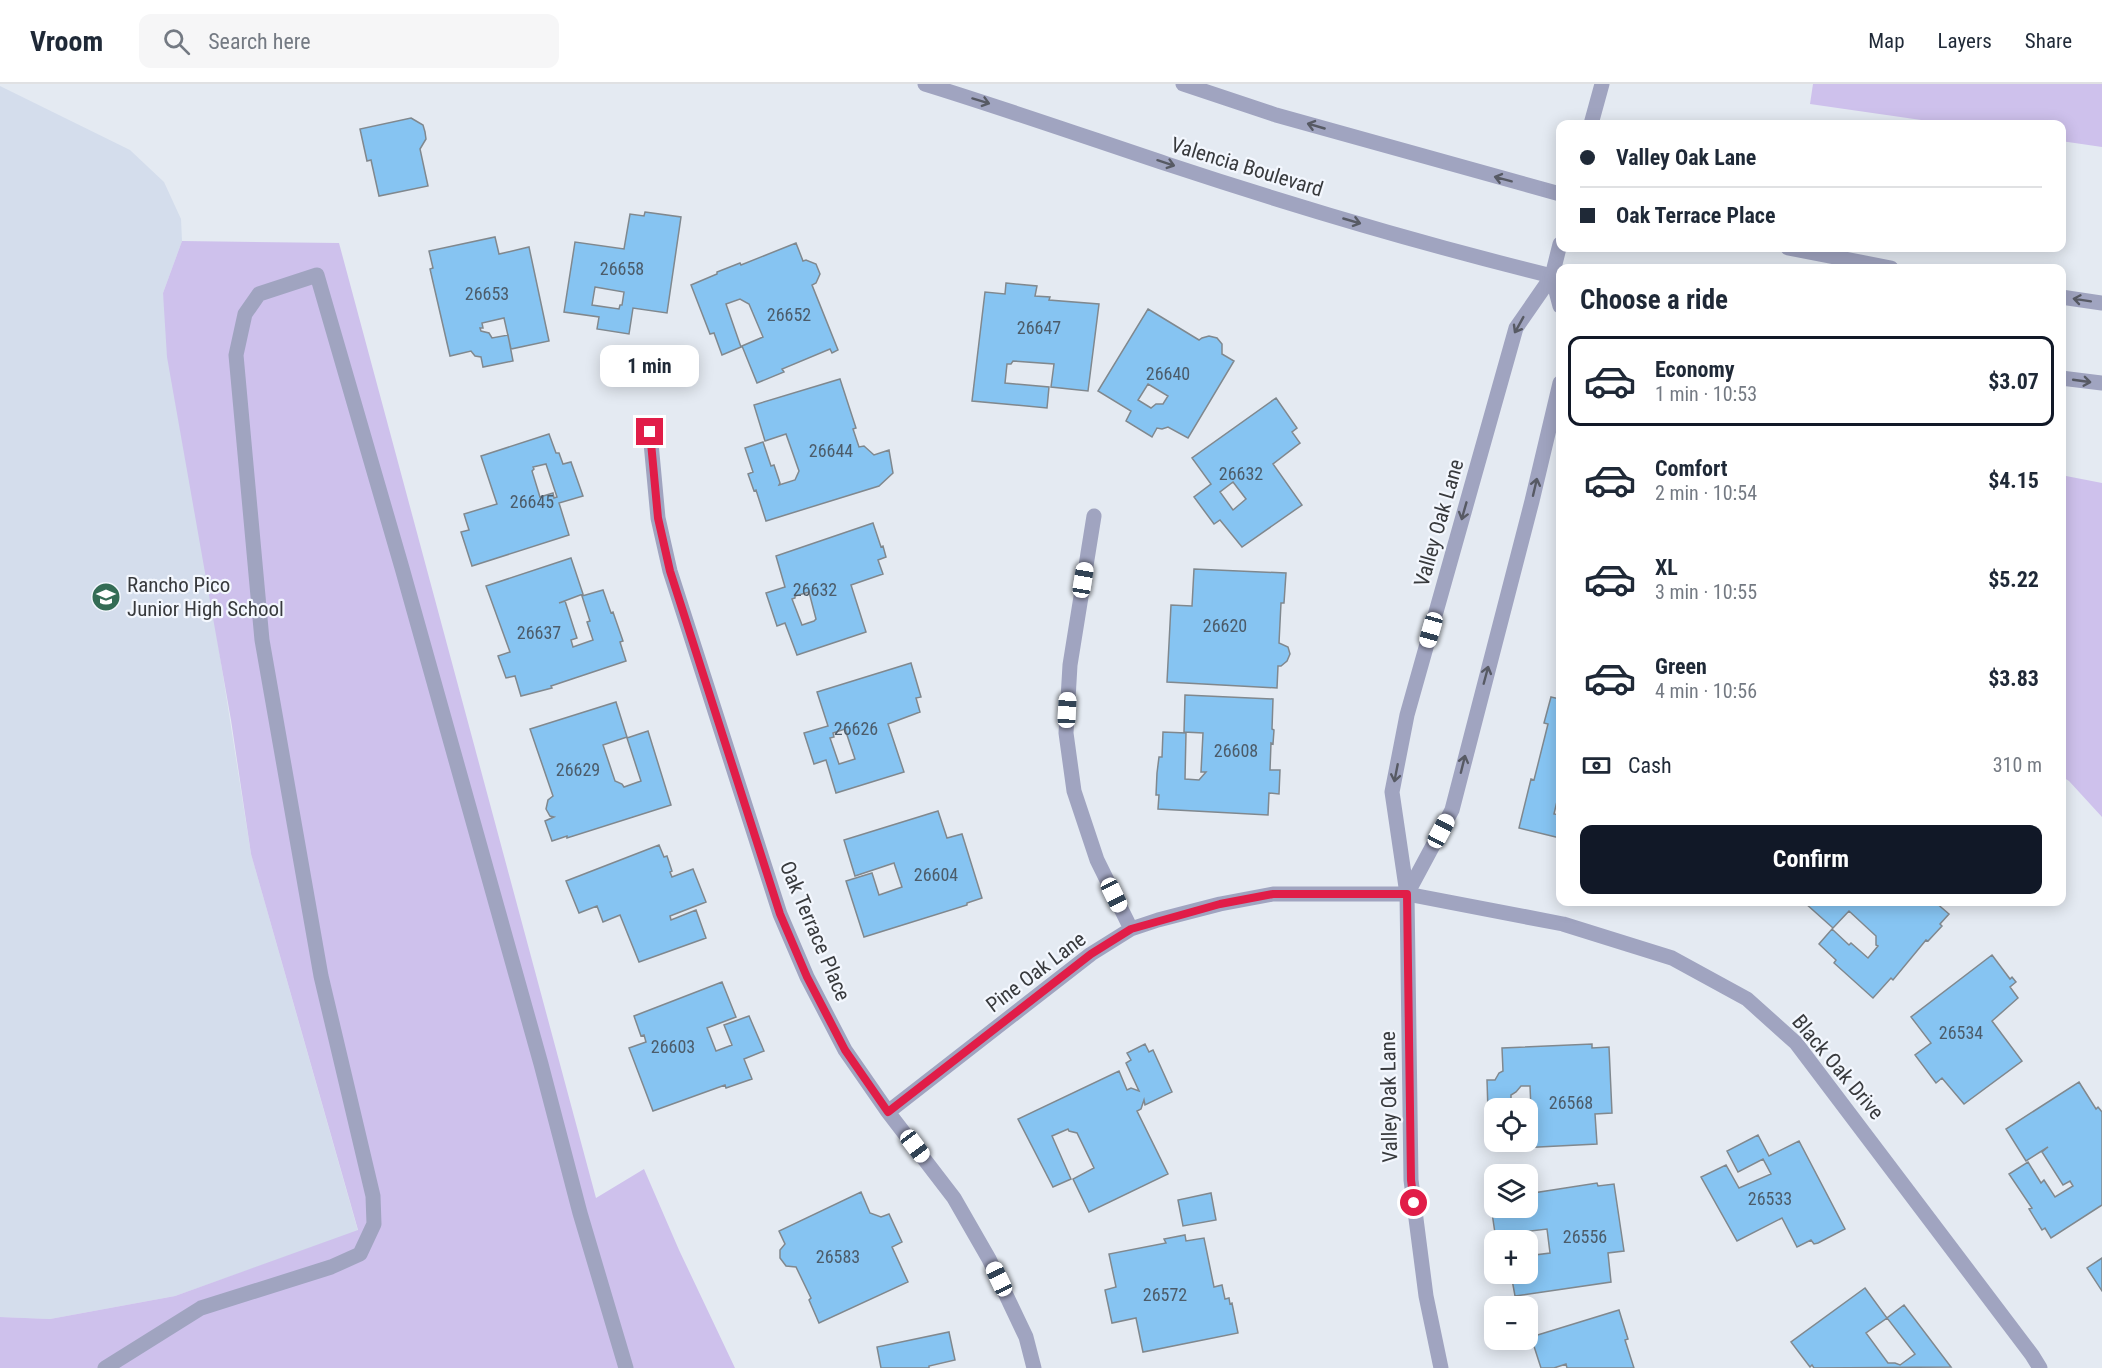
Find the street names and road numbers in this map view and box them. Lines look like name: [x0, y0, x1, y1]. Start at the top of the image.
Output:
street label: Valencia Boulevard: [1168, 132, 1326, 202]
street label: Valley Oak Lane: [1409, 456, 1469, 589]
street label: Oak Terrace Place: [775, 858, 855, 1004]
street label: Pine Oak Lane: [982, 927, 1091, 1017]
street label: Black Oak Drive: [1787, 1010, 1889, 1124]
street label: Valley Oak Lane: [1376, 1031, 1402, 1163]

